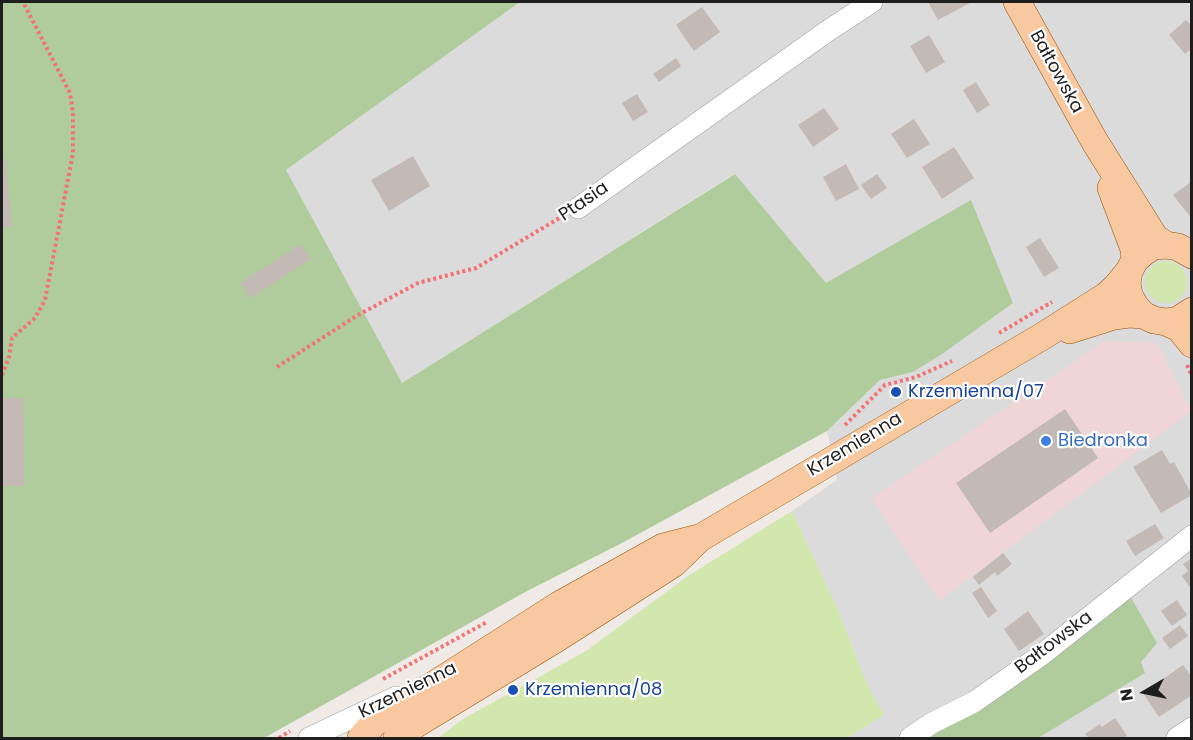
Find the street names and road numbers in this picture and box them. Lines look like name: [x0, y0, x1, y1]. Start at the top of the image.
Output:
street label: Bałtowska: [1024, 27, 1088, 117]
street label: Ptasia: [555, 178, 613, 226]
street label: Krzemienna: [804, 408, 906, 482]
street label: Bałtowska: [1011, 607, 1097, 679]
street label: Krzemienna: [356, 658, 460, 724]

